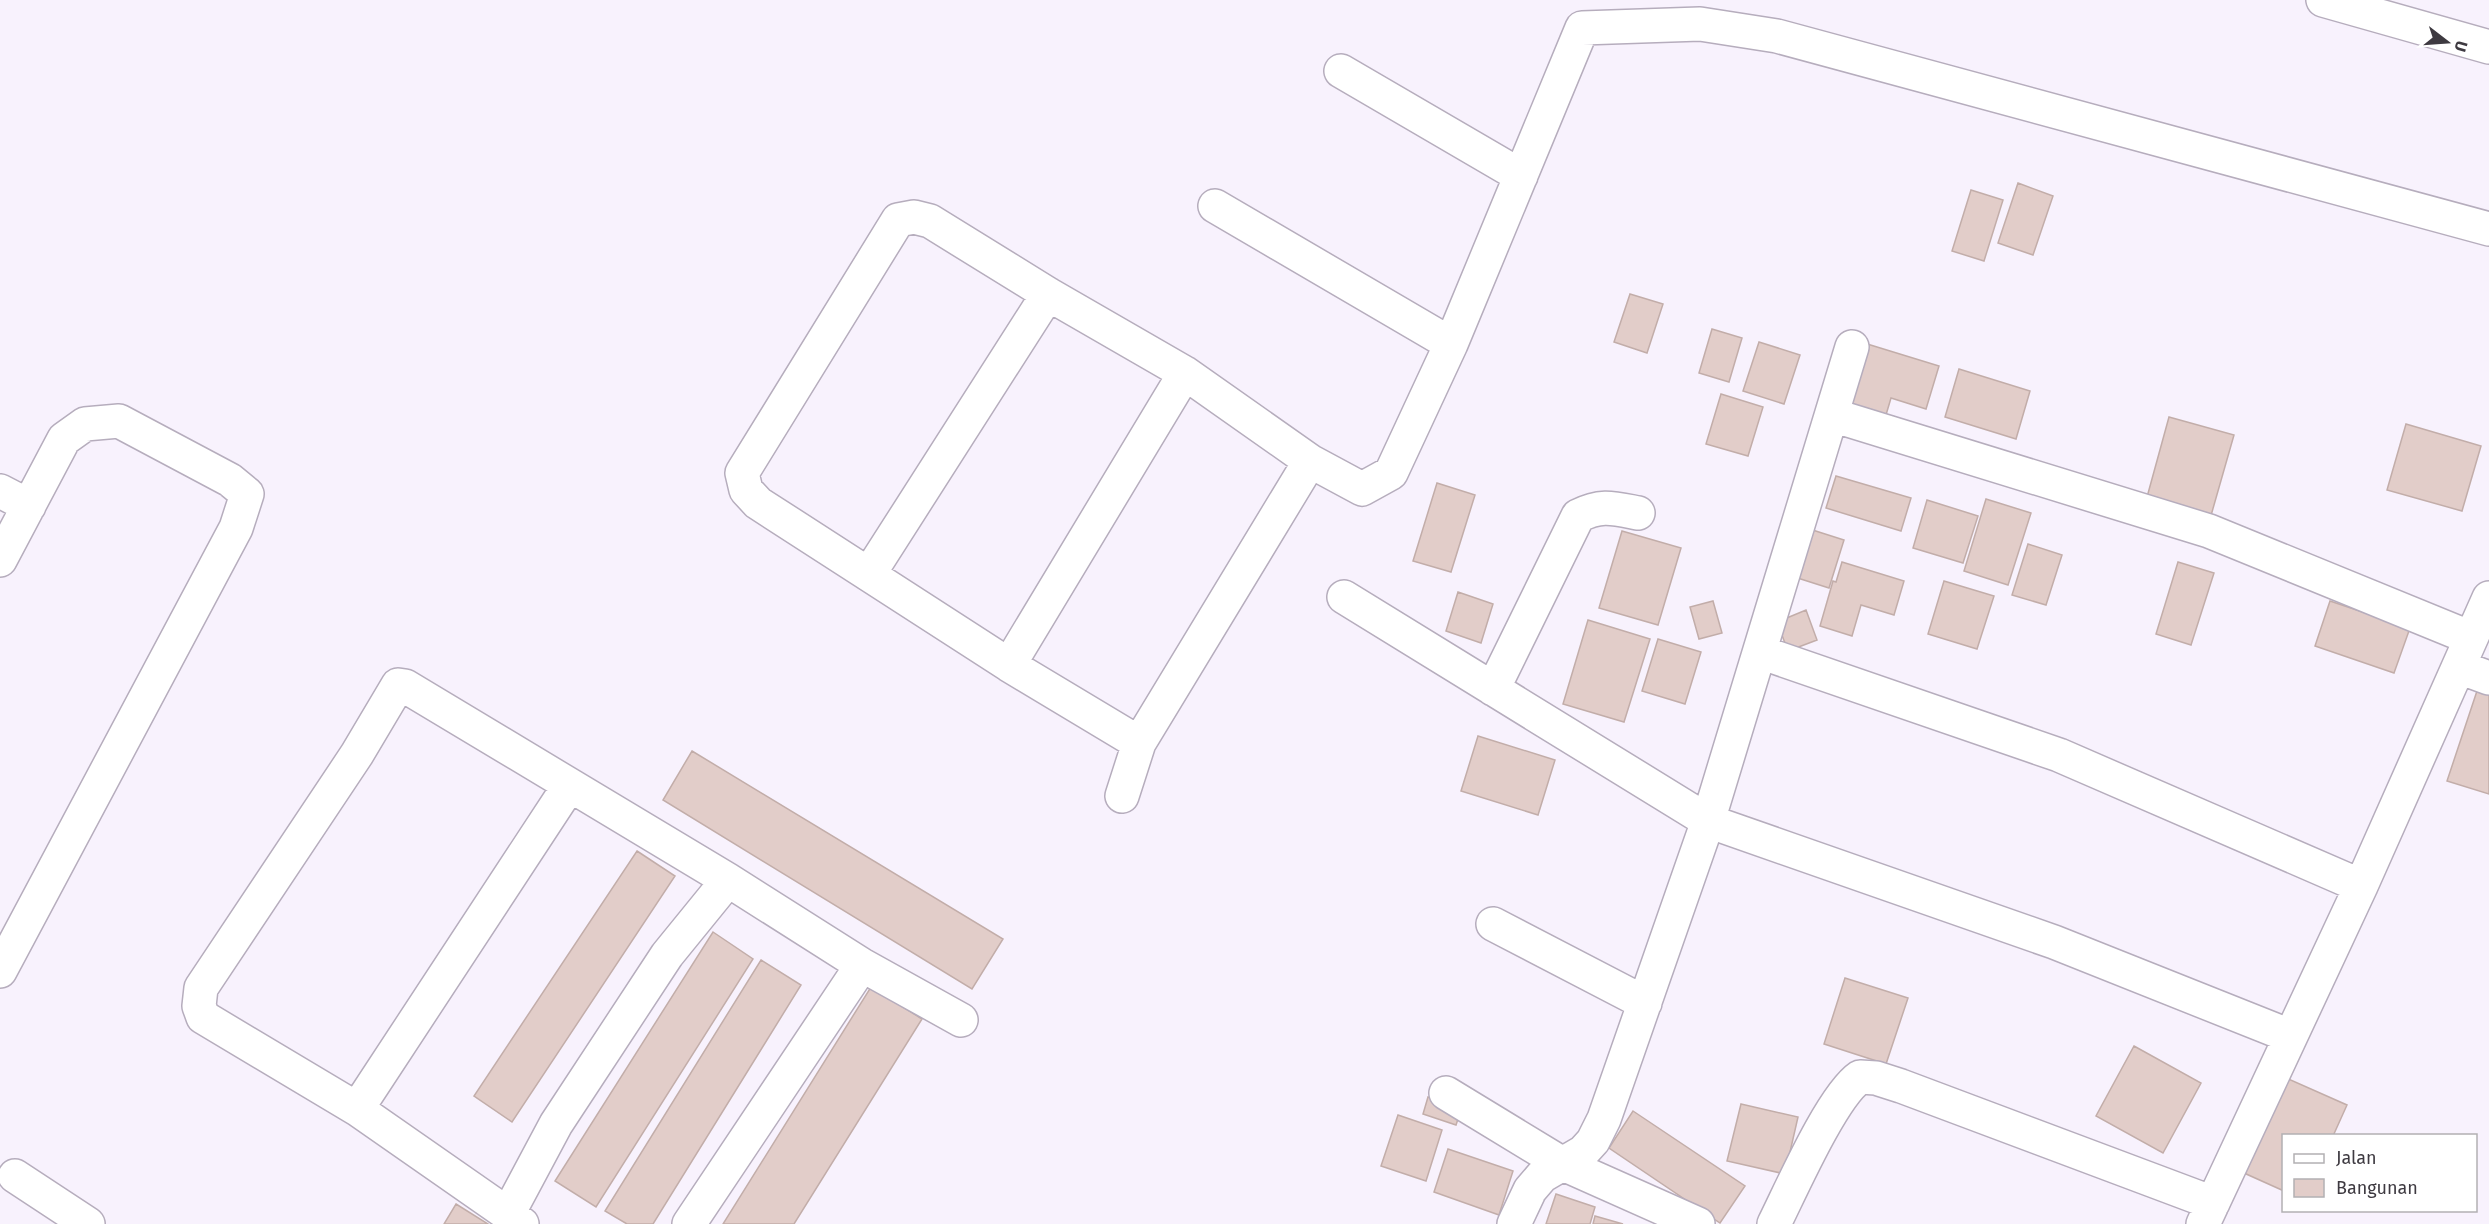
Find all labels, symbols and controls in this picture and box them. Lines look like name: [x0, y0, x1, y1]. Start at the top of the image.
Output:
north arrow: [2417, 12, 2477, 72]
text: U: [2450, 38, 2471, 54]
legend: [2282, 1134, 2477, 1212]
text: Jalan: [2336, 1147, 2377, 1169]
text: Bangunan: [2336, 1177, 2418, 1199]

